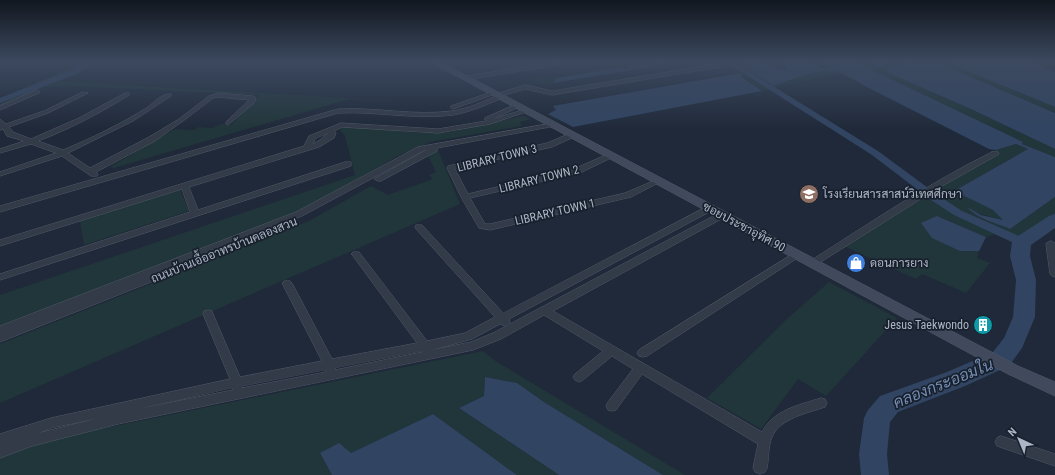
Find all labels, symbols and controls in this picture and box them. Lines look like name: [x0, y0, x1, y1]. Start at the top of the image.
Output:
street label: LIBRARY TOWN 3: [456, 141, 539, 175]
street label: LIBRARY TOWN 2: [498, 162, 581, 196]
school or university icon: โรงเรียนสารสาสน์วิเทศศึกษา: [798, 183, 820, 205]
place label: โรงเรียนสารสาสน์วิเทศศึกษา: [822, 186, 962, 201]
street label: LIBRARY TOWN 1: [513, 196, 597, 228]
street label: ซอยประชาอุทิศ 90: [699, 199, 788, 256]
street label: ถนนบ้านเอื้ออาทรบ้านคลองสวน: [147, 210, 299, 286]
shop icon: ดอนการยาง: [845, 252, 867, 274]
place label: ดอนการยาง: [870, 256, 928, 270]
building icon: Jesus Taekwondo: [972, 314, 994, 336]
place label: Jesus Taekwondo: [884, 318, 969, 332]
water label: คลองกระออมใน: [890, 353, 996, 412]
north arrow: [999, 419, 1039, 459]
text: N: [1005, 425, 1020, 439]

